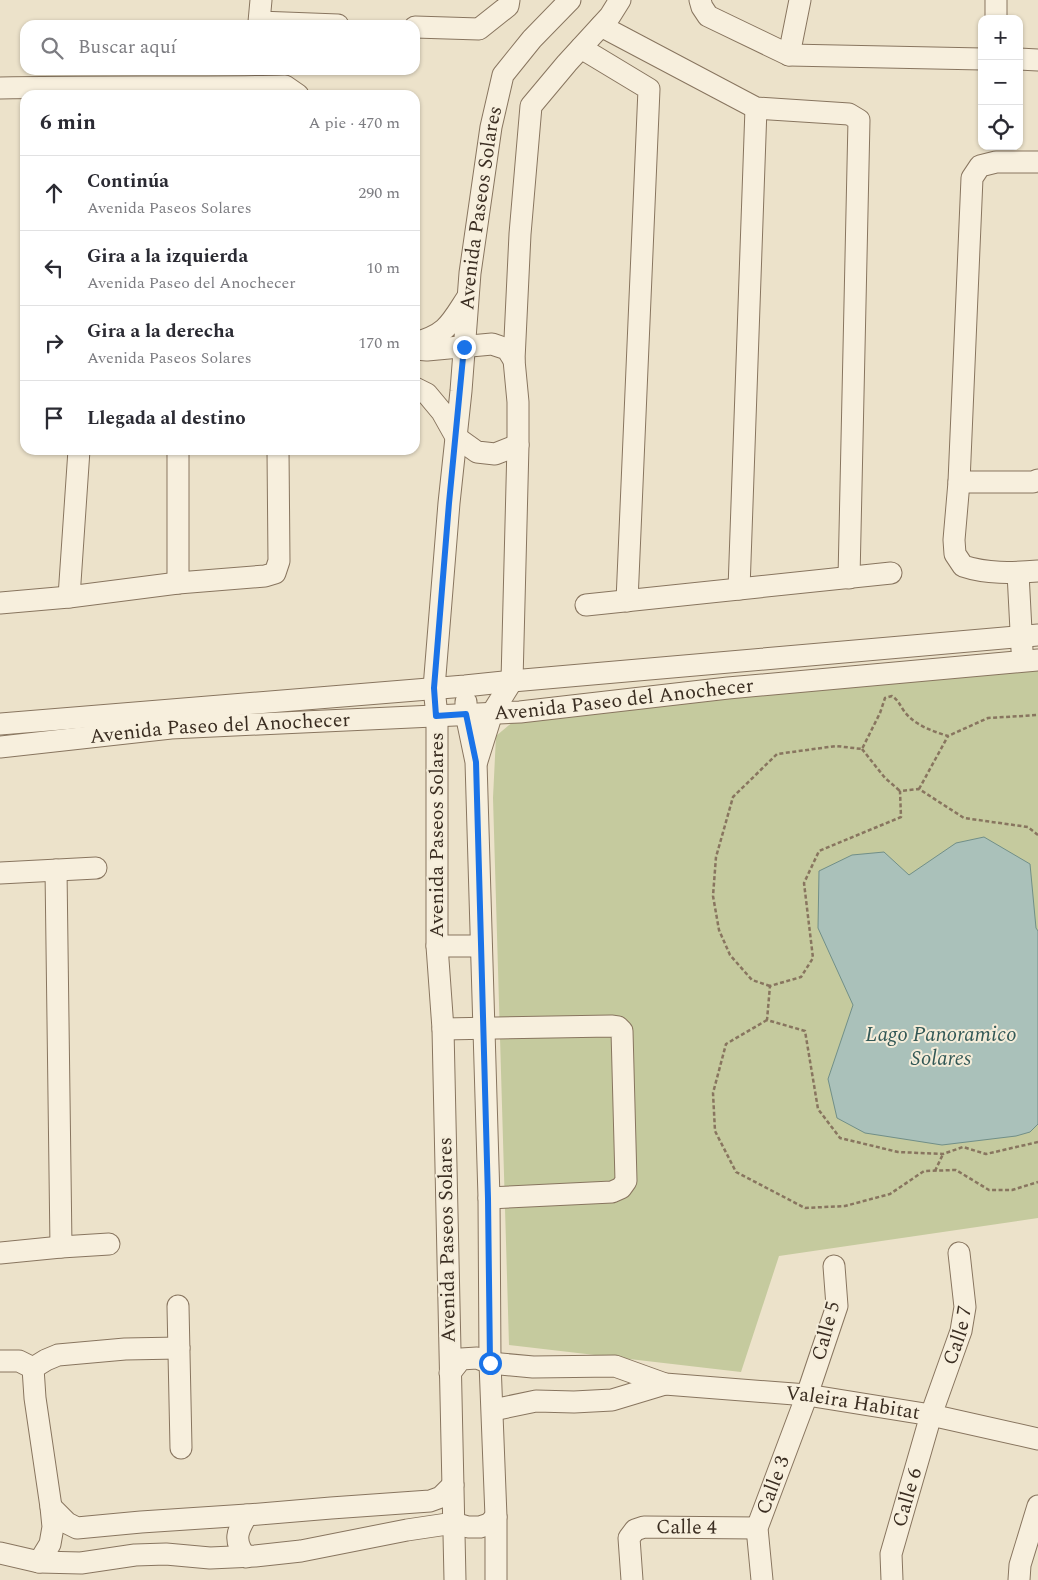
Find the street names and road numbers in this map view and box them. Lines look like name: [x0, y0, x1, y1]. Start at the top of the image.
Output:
street label: Avenida Paseos Solares: [452, 103, 510, 311]
street label: Avenida Paseo del Anochecer: [493, 671, 755, 728]
street label: Avenida Paseo del Anochecer: [88, 705, 351, 752]
street label: Avenida Paseos Solares: [422, 732, 452, 938]
street label: Avenida Paseos Solares: [430, 1137, 464, 1343]
street label: Calle 5: [804, 1298, 848, 1364]
street label: Calle 7: [935, 1303, 980, 1369]
street label: Valeira Habitat: [785, 1378, 922, 1428]
street label: Calle 3: [748, 1451, 798, 1519]
street label: Calle 6: [885, 1464, 930, 1531]
street label: Calle 4: [656, 1512, 717, 1543]

